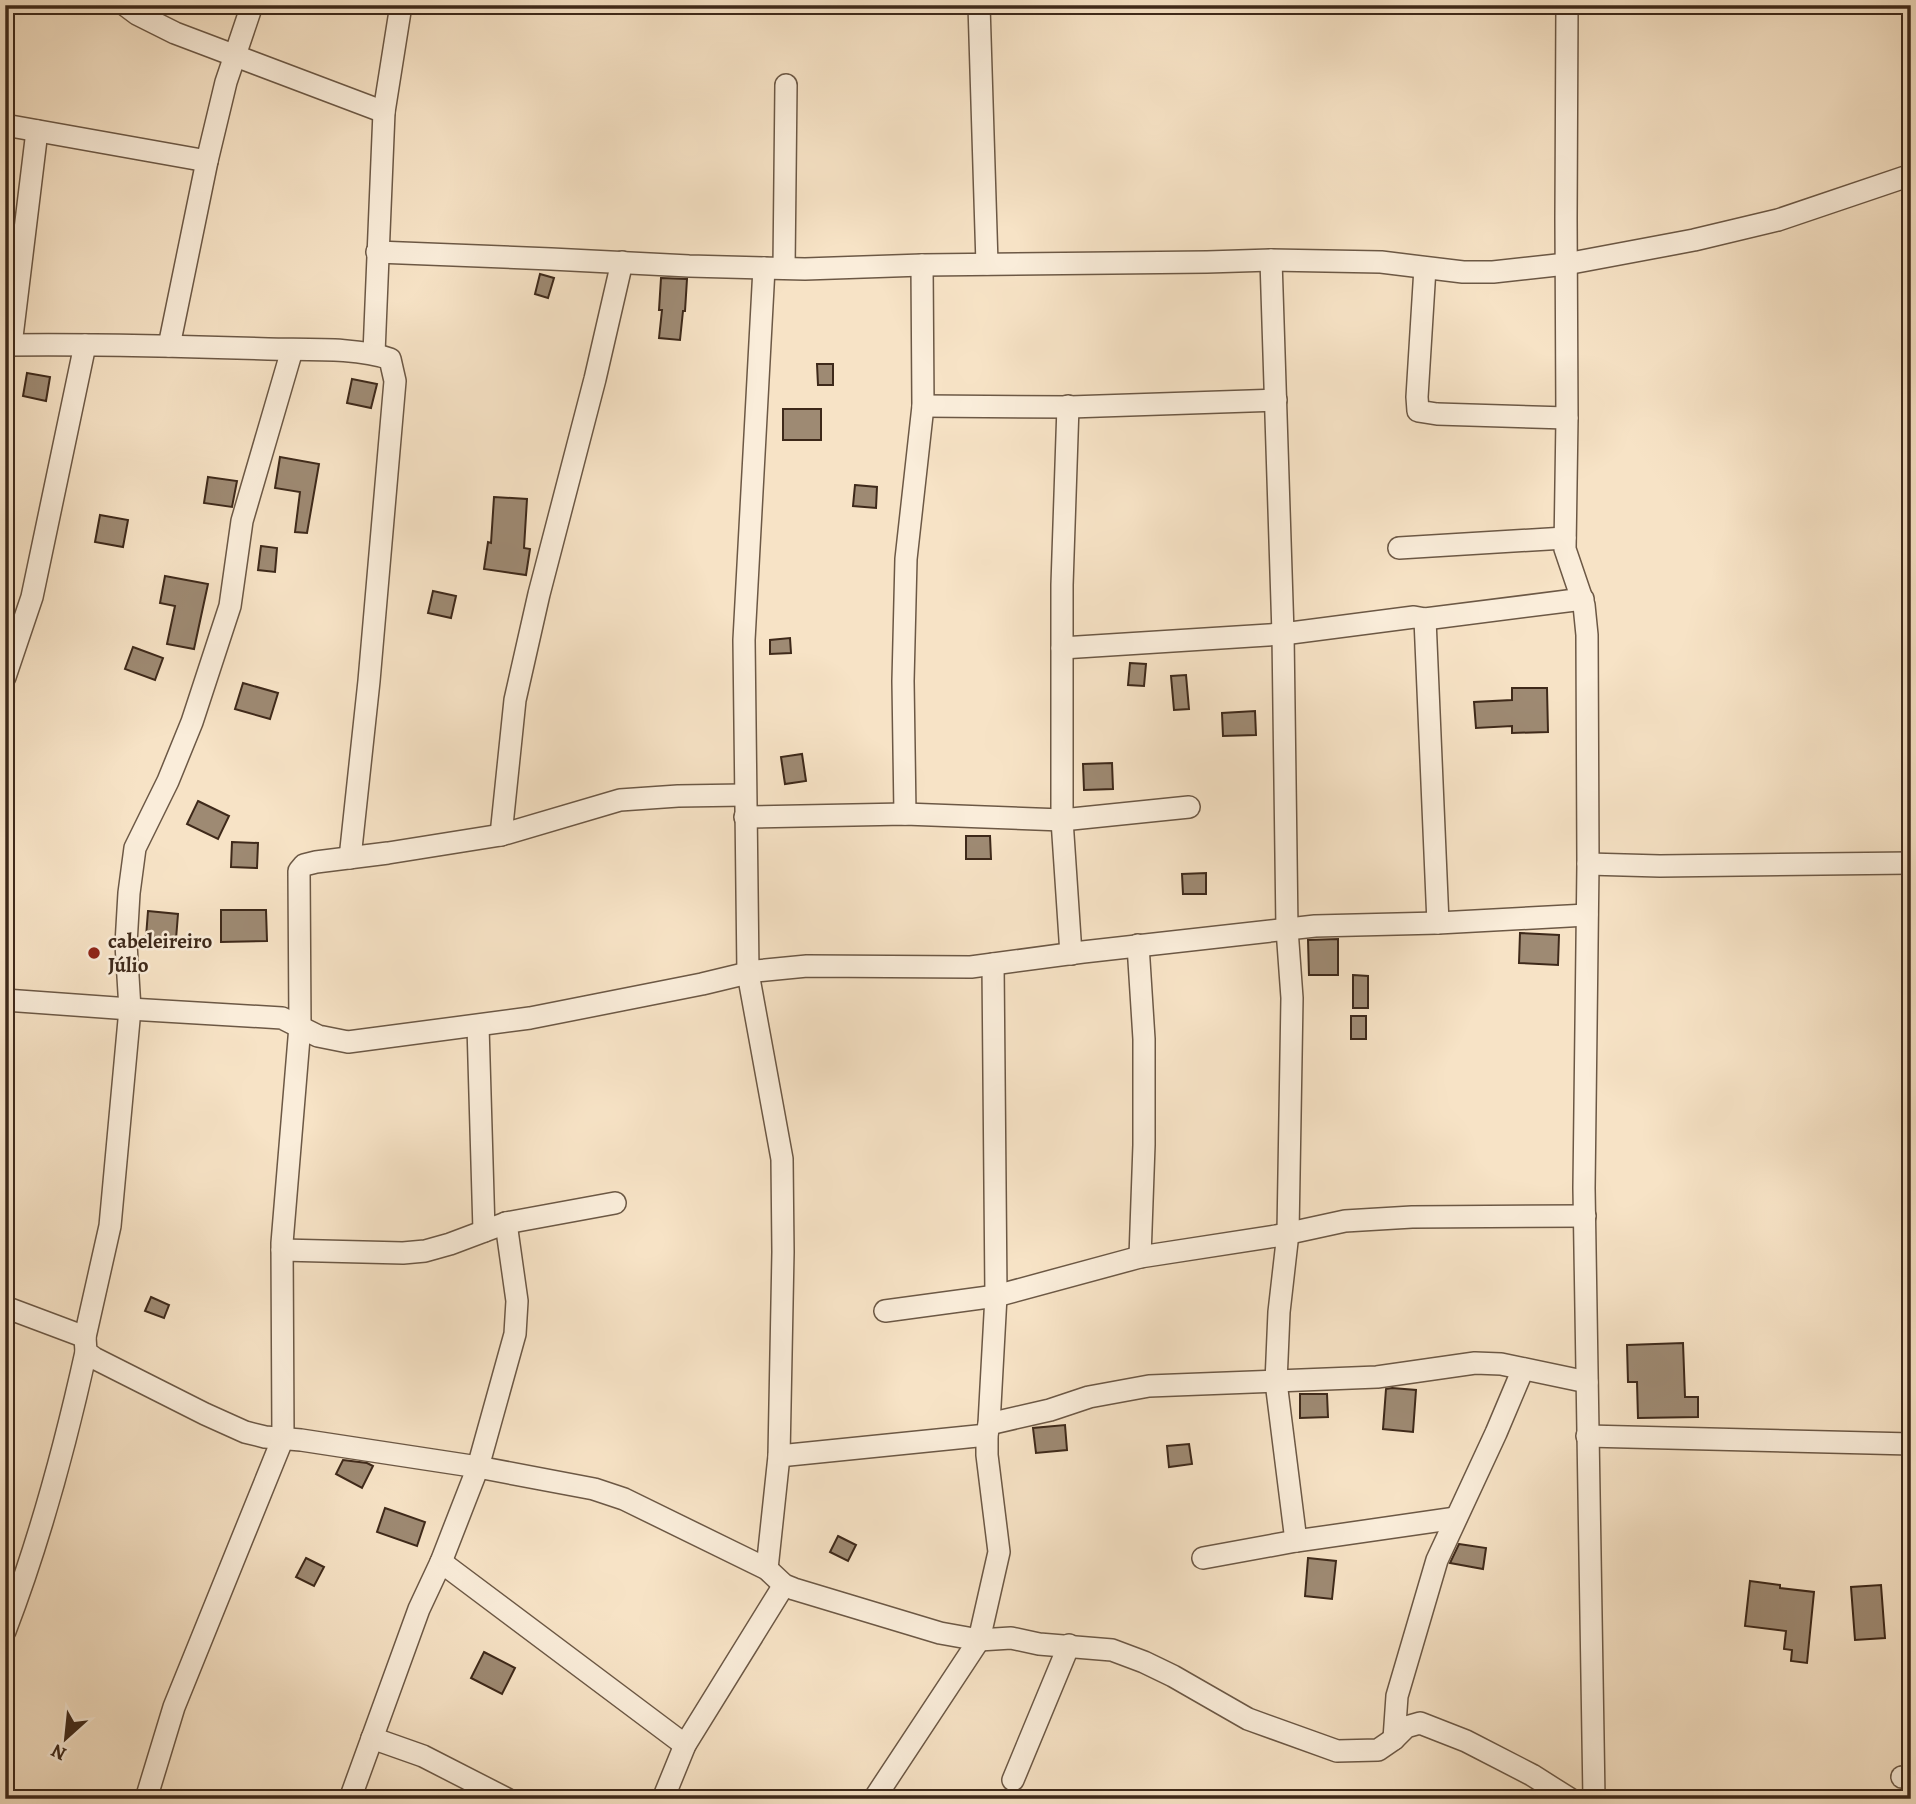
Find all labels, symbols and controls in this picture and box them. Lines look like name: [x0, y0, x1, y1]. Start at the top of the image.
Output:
place label: cabeleireiro Júlio: [108, 927, 212, 979]
marker: cabeleireiro Júlio: [86, 945, 102, 961]
north arrow: [32, 1702, 102, 1772]
text: N: [47, 1737, 71, 1767]

